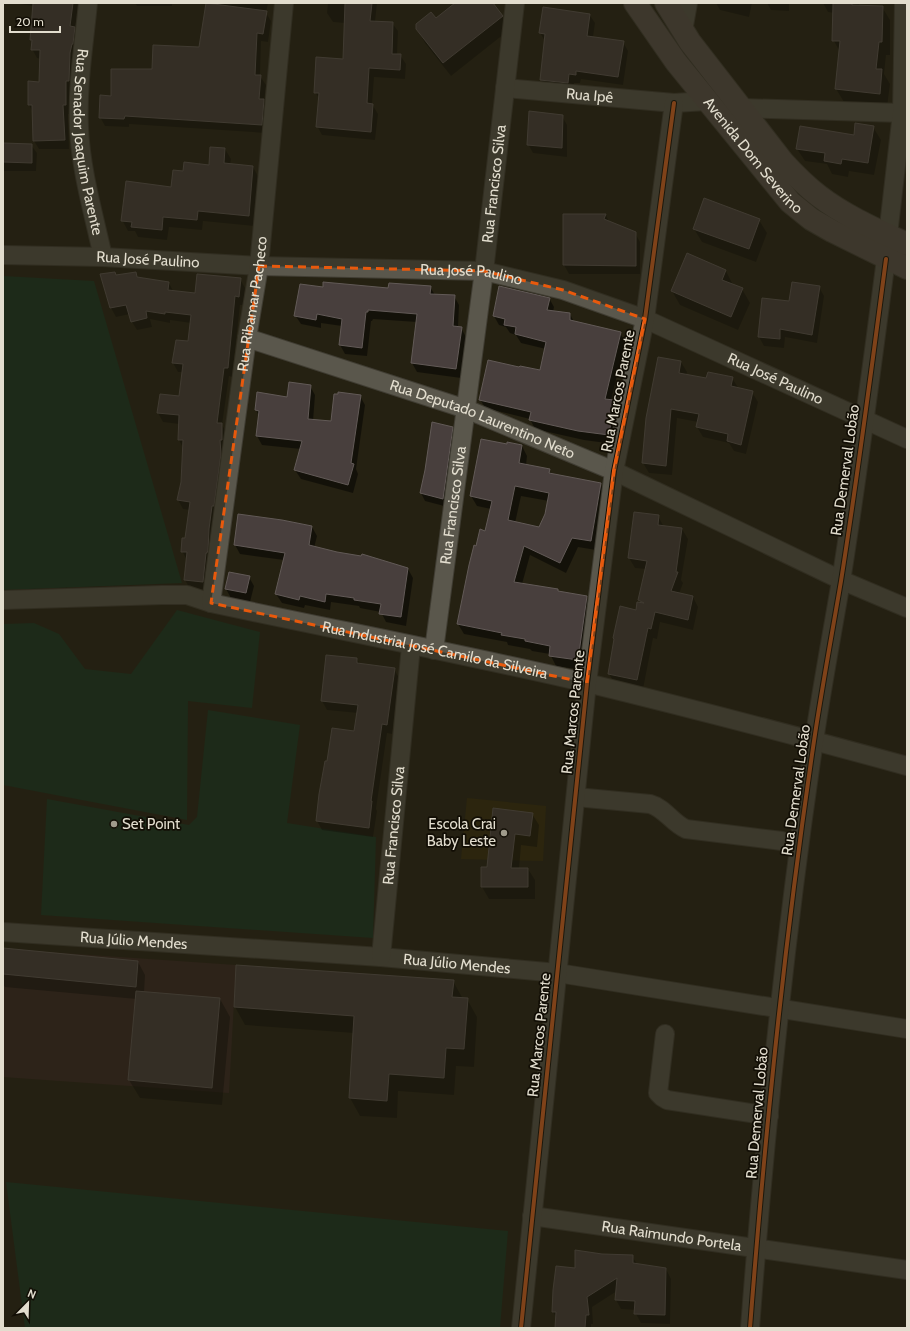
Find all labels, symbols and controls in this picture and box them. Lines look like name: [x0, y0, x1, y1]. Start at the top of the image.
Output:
scale bar: [10, 8, 60, 34]
text: 20 m: [16, 14, 44, 29]
street label: Rua Senador Joaquim Parente: [70, 48, 107, 237]
street label: Rua Ipê: [565, 84, 614, 107]
street label: Avenida Dom Severino: [700, 94, 806, 217]
street label: Rua Francisco Silva: [478, 123, 510, 244]
street label: Rua Ribamar Pacheco: [234, 235, 271, 373]
street label: Rua José Paulino: [96, 248, 200, 272]
street label: Rua José Paulino: [420, 261, 524, 289]
street label: Rua Marcos Parente: [597, 328, 639, 454]
street label: Rua José Paulino: [725, 349, 826, 408]
street label: Rua Deputado Laurentino Neto: [387, 376, 578, 463]
street label: Rua Demerval Lobão: [827, 403, 863, 537]
street label: Rua Francisco Silva: [436, 444, 470, 565]
street label: Rua Industrial José Camilo da Silveira: [320, 617, 550, 683]
street label: Rua Marcos Parente: [558, 649, 588, 775]
street label: Rua Demerval Lobão: [778, 723, 814, 857]
street label: Rua Francisco Silva: [379, 765, 408, 886]
place label: Set Point: [122, 815, 180, 833]
place label: Escola Crai Baby Leste: [427, 815, 496, 850]
marker: Set Point: [109, 819, 119, 829]
marker: Escola Crai Baby Leste: [499, 828, 509, 838]
street label: Rua Júlio Mendes: [79, 928, 188, 953]
street label: Rua Júlio Mendes: [402, 950, 511, 978]
street label: Rua Marcos Parente: [524, 972, 554, 1098]
street label: Rua Demerval Lobão: [742, 1046, 772, 1180]
street label: Rua Raimundo Portela: [601, 1217, 743, 1255]
north arrow: [8, 1283, 48, 1323]
text: N: [26, 1286, 38, 1302]

